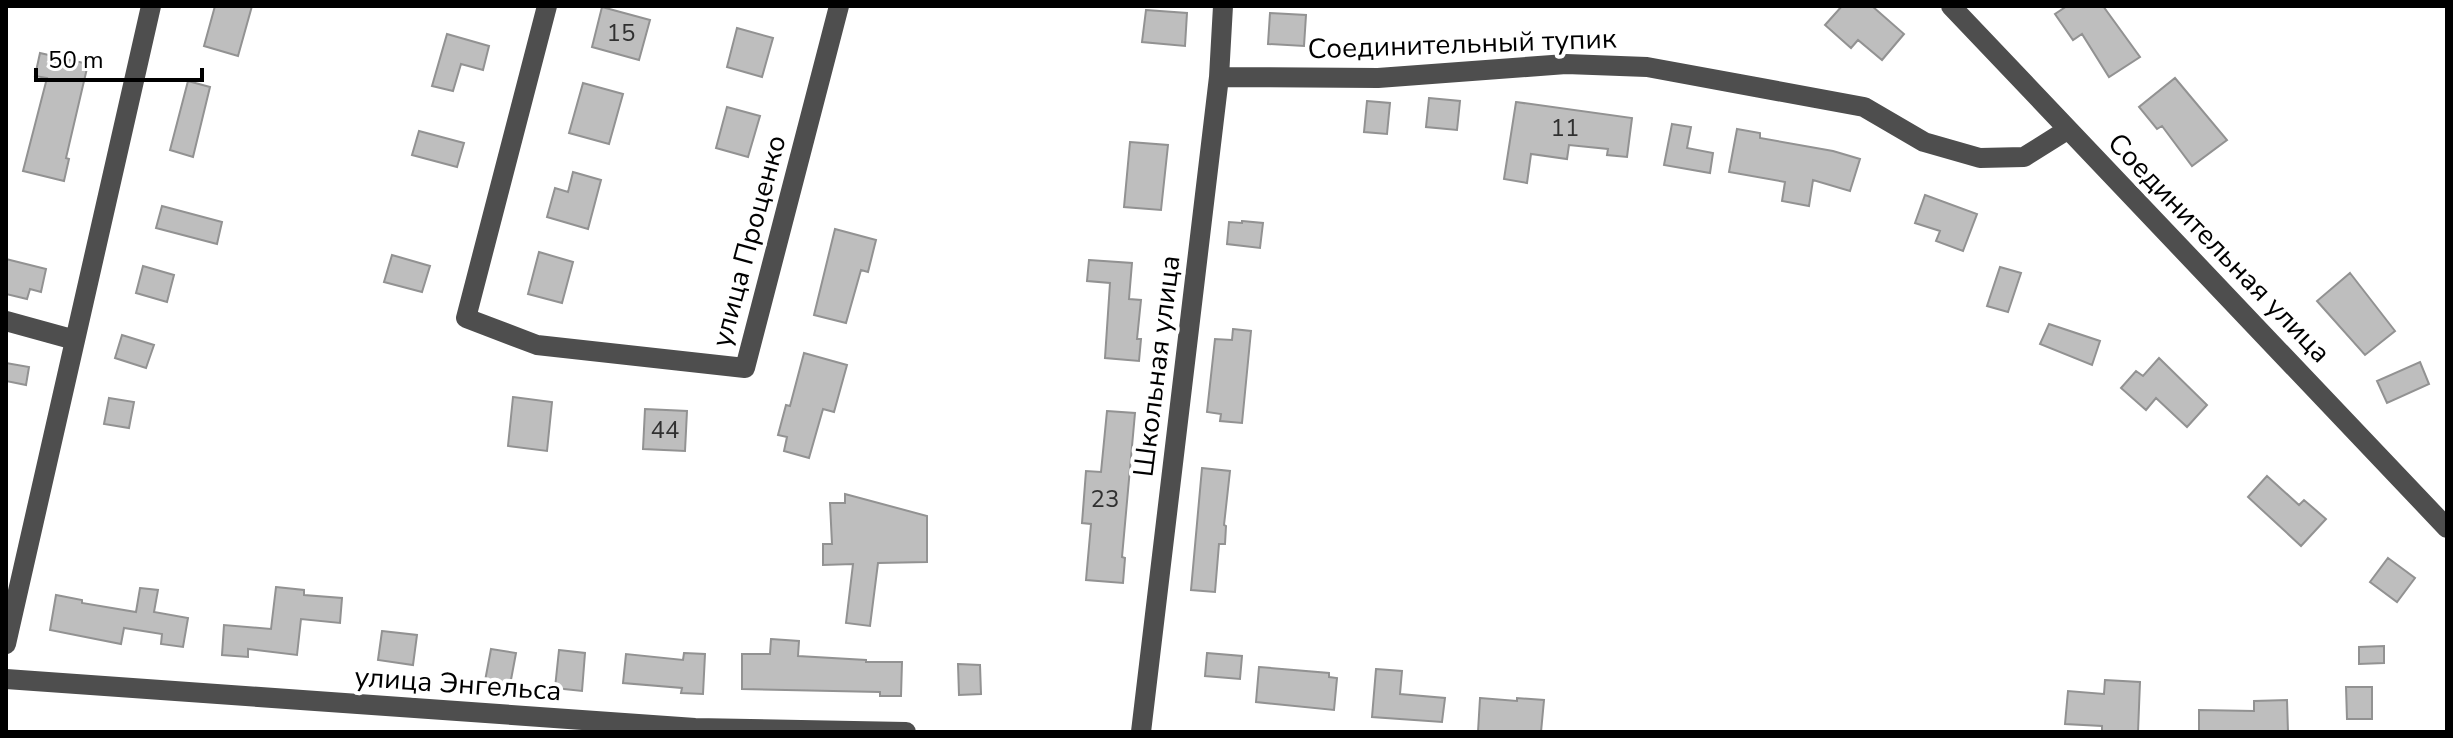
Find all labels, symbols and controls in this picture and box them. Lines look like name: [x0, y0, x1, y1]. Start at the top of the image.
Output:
house number: 15: [607, 17, 635, 49]
street label: Соединительный тупик: [1307, 20, 1617, 68]
scale bar: [36, 32, 202, 82]
text: 50 m: [48, 44, 104, 76]
house number: 11: [1551, 112, 1579, 144]
street label: Соединительная улица: [2099, 125, 2339, 371]
street label: улица Проценко: [702, 131, 796, 351]
street label: Школьная улица: [1125, 253, 1189, 479]
house number: 44: [651, 414, 679, 446]
house number: 23: [1091, 483, 1119, 515]
street label: улица Энгельса: [353, 658, 563, 710]

